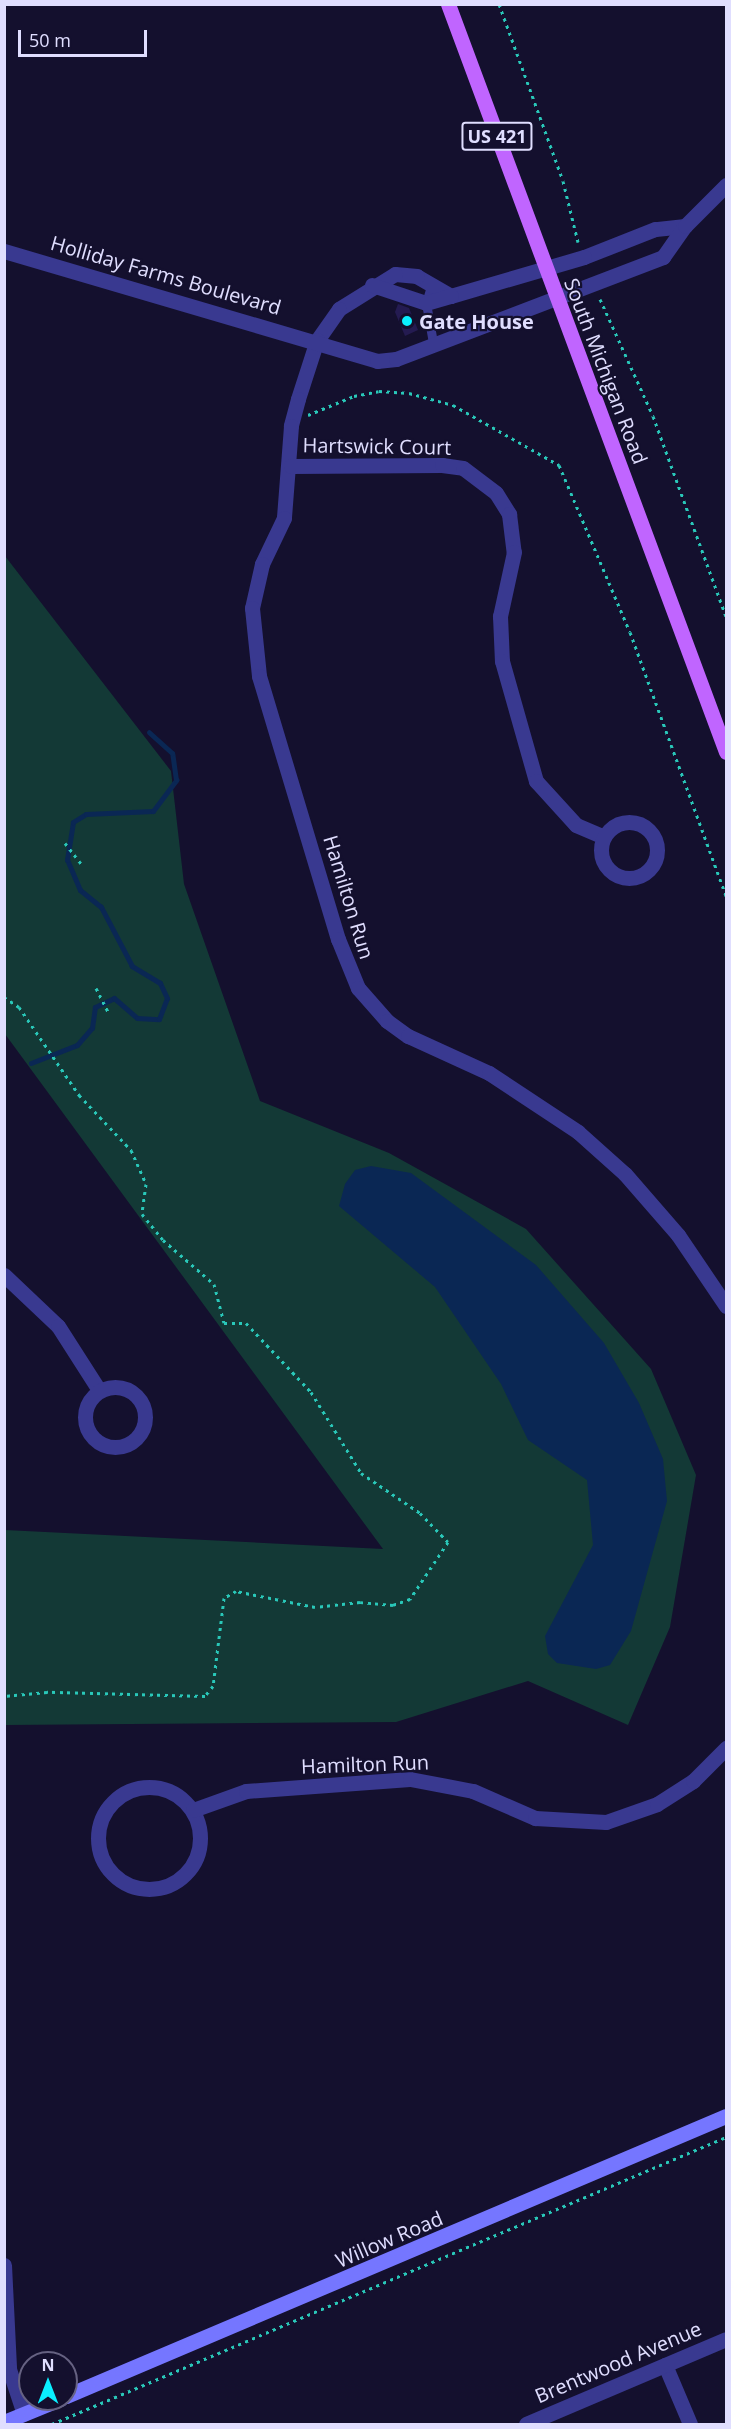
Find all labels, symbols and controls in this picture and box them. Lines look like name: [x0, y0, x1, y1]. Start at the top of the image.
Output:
scale bar: [21, 18, 150, 56]
text: 50 m: [29, 28, 71, 52]
road number: US 421: [461, 121, 533, 151]
street label: Holliday Farms Boulevard: [48, 231, 284, 319]
street label: South Michigan Road: [560, 275, 652, 467]
place label: Gate House: [419, 309, 534, 333]
marker: Gate House: [400, 314, 414, 328]
street label: Hartswick Court: [302, 433, 452, 459]
street label: Hamilton Run: [319, 832, 379, 962]
street label: Hamilton Run: [301, 1750, 429, 1778]
street label: Willow Road: [332, 2206, 446, 2272]
street label: Brentwood Avenue: [531, 2316, 705, 2408]
north arrow: [18, 2351, 78, 2411]
text: N: [41, 2354, 55, 2376]

